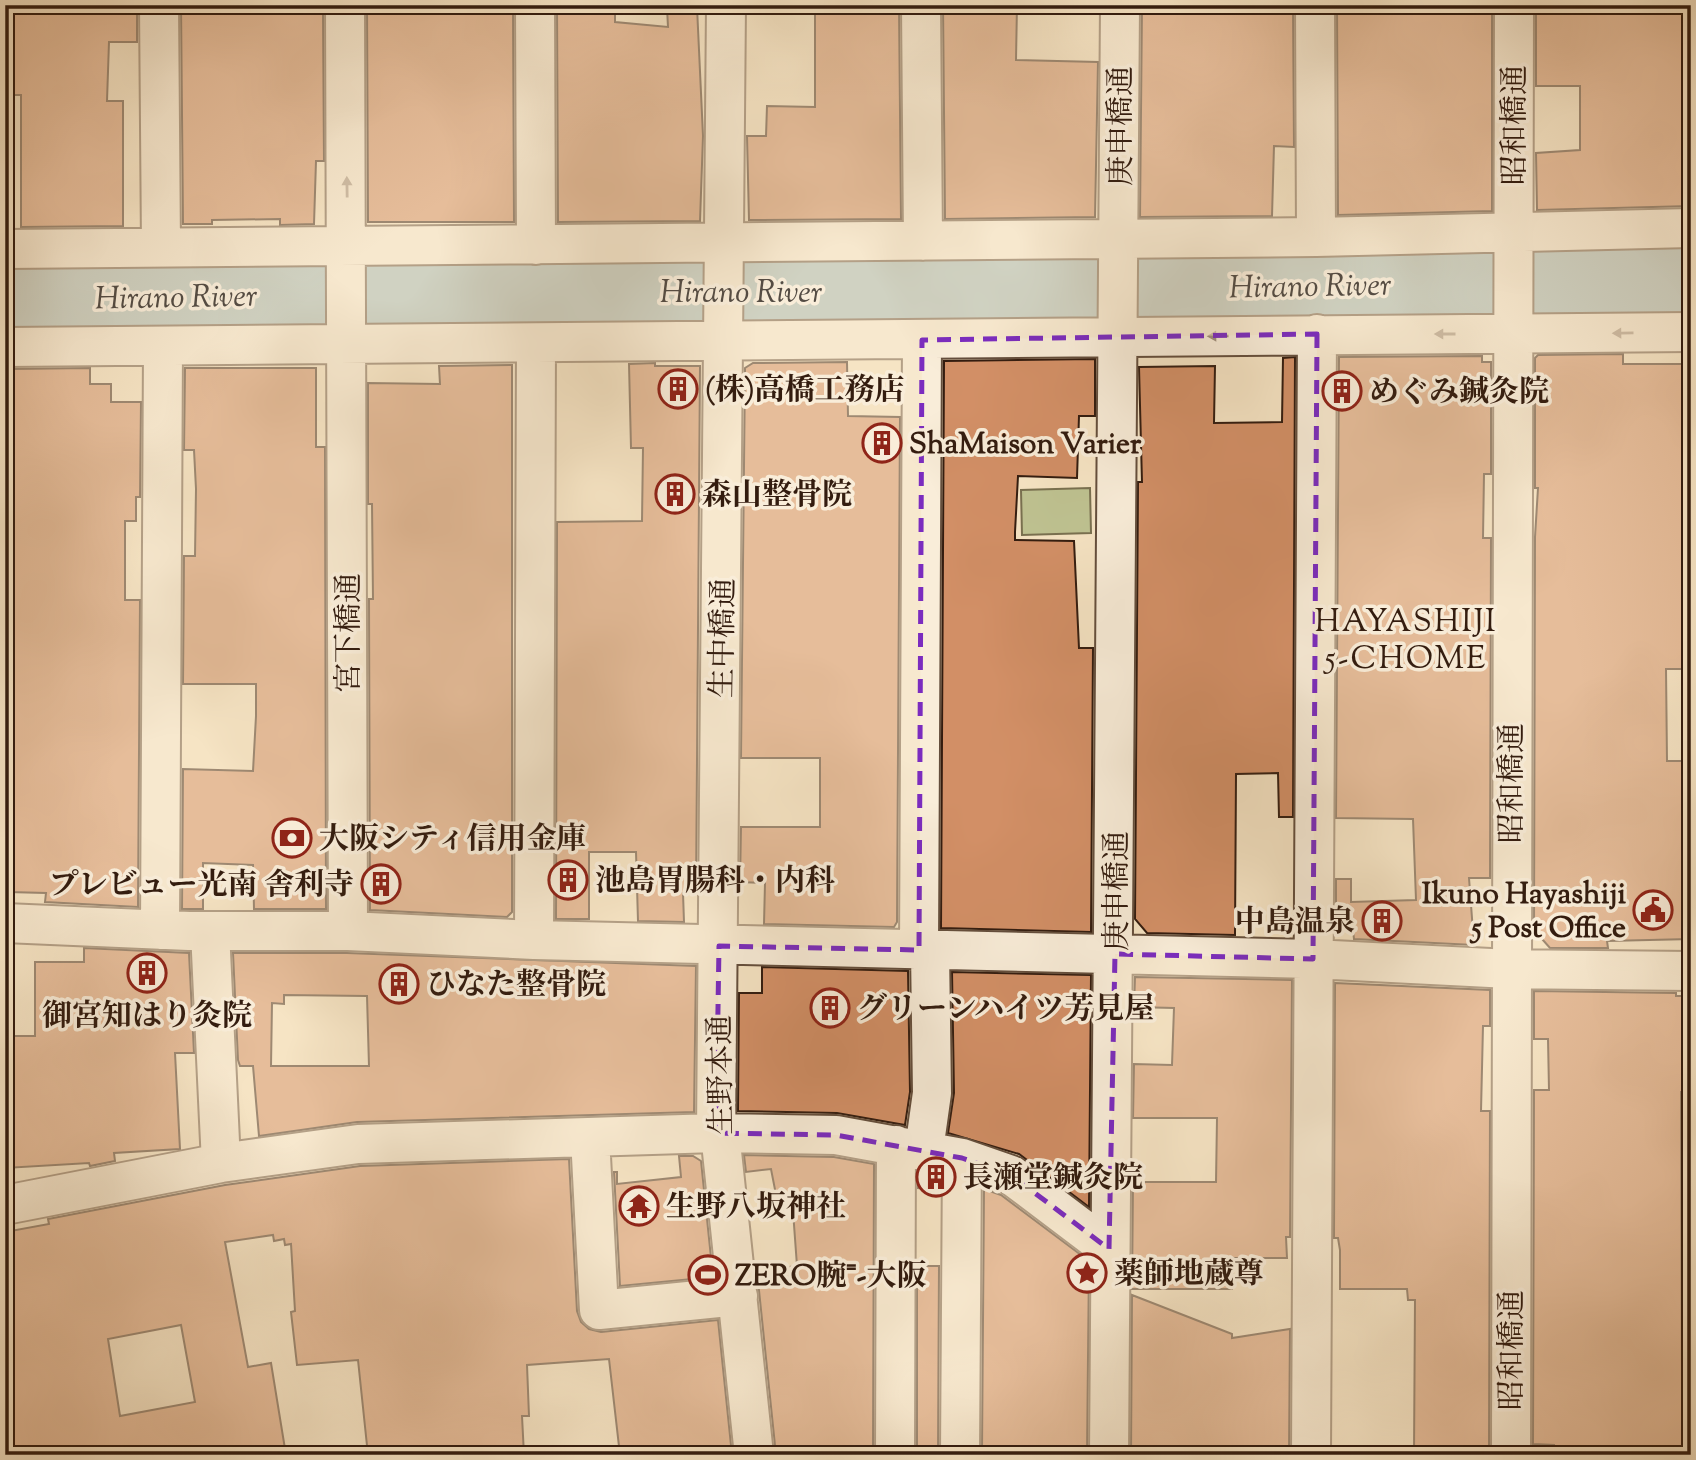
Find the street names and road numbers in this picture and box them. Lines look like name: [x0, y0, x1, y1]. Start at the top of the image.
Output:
street label: 昭和橋通: [1495, 65, 1538, 185]
street label: 庚申橋通: [1101, 66, 1144, 186]
street label: 宮下橋通: [329, 573, 372, 693]
street label: 生中橋通: [702, 578, 747, 698]
street label: 昭和橋通: [1492, 723, 1535, 843]
street label: 庚申橋通: [1097, 831, 1140, 951]
street label: 生野本通: [700, 1015, 745, 1135]
street label: 昭和橋通: [1492, 1290, 1535, 1410]

